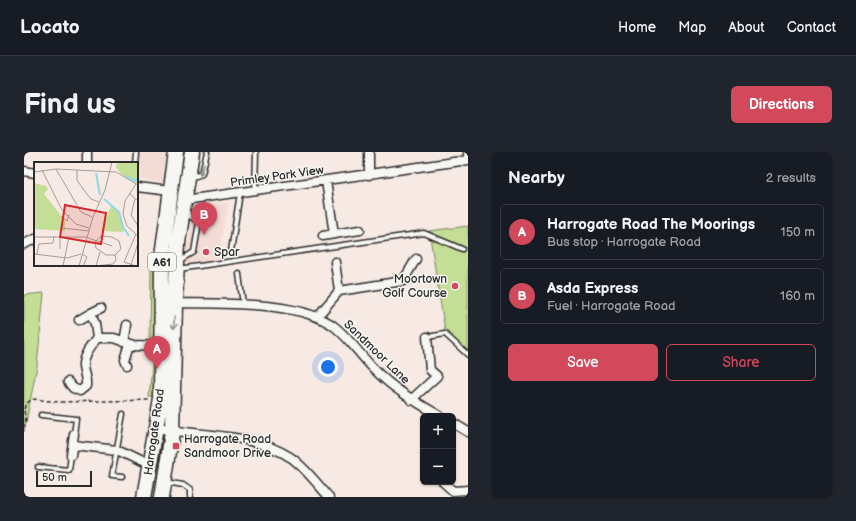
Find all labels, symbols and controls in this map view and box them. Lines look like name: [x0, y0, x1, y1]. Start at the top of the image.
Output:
text: Locato: [20, 16, 80, 39]
text: Home: [618, 19, 656, 36]
text: Map: [678, 19, 706, 36]
text: About: [728, 19, 765, 36]
text: Contact: [787, 19, 836, 36]
button: Directions: [731, 86, 832, 123]
text: Find us: [24, 88, 116, 121]
inset map: [34, 162, 138, 266]
street label: Primley Park View: [229, 162, 325, 190]
one-way arrow: [198, 163, 206, 175]
text: Nearby: [508, 168, 565, 188]
text: 2 results: [766, 170, 816, 186]
pin: B: [191, 202, 217, 235]
text: Harrogate Road The Moorings: [547, 215, 755, 234]
text: A: [518, 224, 526, 240]
text: 150 m: [781, 224, 815, 240]
text: Bus stop · Harrogate Road: [547, 234, 701, 250]
place label: Spar: [214, 245, 240, 260]
marker: Spar: [201, 247, 211, 257]
road number: A61: [148, 253, 176, 271]
place label: Moortown Golf Course: [382, 272, 447, 301]
text: Asda Express: [547, 279, 638, 298]
marker: Moortown Golf Course: [450, 281, 460, 291]
text: B: [517, 288, 527, 304]
text: 160 m: [780, 288, 815, 304]
text: Fuel · Harrogate Road: [547, 298, 675, 314]
one-way arrow: [171, 316, 178, 329]
street label: Sandmoor Lane: [340, 317, 413, 388]
pin: A: [144, 336, 170, 369]
button: Save: [508, 344, 658, 381]
button: Share: [666, 344, 816, 381]
your location: [318, 357, 338, 377]
street label: Harrogate Road: [141, 388, 168, 476]
map controls: [420, 413, 456, 485]
button: +: [420, 413, 456, 449]
place label: Harrogate Road Sandmoor Drive: [184, 432, 271, 461]
marker: Harrogate Road Sandmoor Drive: [171, 441, 181, 451]
button: −: [420, 449, 456, 485]
scale bar: [36, 469, 92, 488]
text: 50 m: [42, 471, 67, 484]

